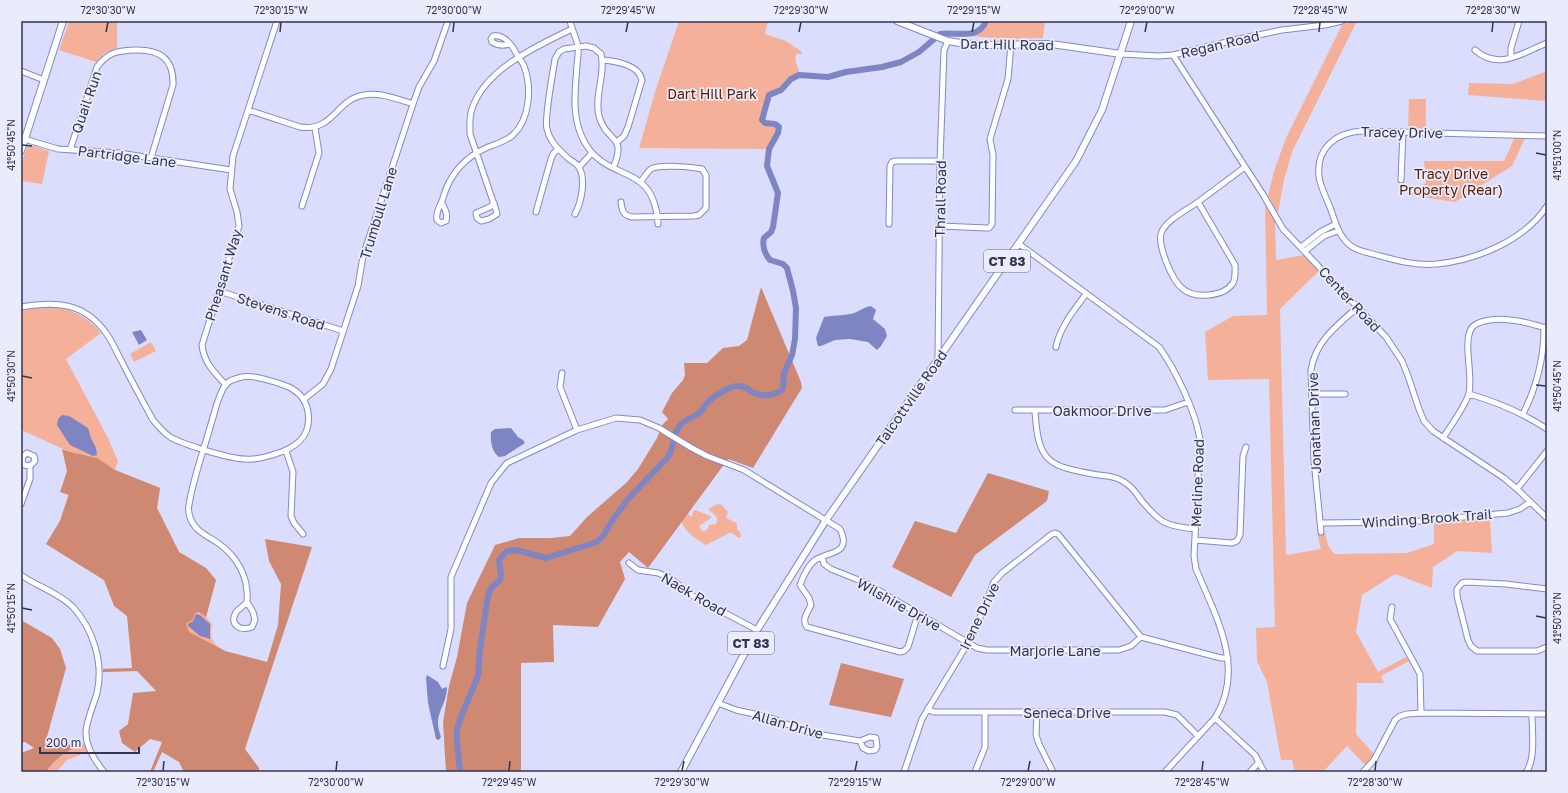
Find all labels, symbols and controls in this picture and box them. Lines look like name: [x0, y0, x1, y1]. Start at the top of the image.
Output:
text: 72°30'30"W: [81, 4, 136, 16]
text: 72°30'15"W: [254, 4, 308, 16]
text: 72°30'00"W: [426, 4, 482, 16]
text: 72°29'45"W: [601, 4, 656, 16]
text: 72°29'30"W: [774, 4, 829, 16]
text: 72°29'15"W: [947, 4, 1001, 16]
text: 72°29'00"W: [1119, 4, 1175, 16]
text: 72°28'45"W: [1293, 4, 1348, 16]
text: 72°28'30"W: [1466, 4, 1521, 16]
street label: Regan Road: [1179, 27, 1261, 61]
street label: Dart Hill Road: [960, 35, 1054, 53]
street label: Quail Run: [67, 69, 105, 135]
park label: Dart Hill Park: [667, 85, 757, 102]
text: 41°50'45"N: [5, 119, 17, 171]
street label: Tracey Drive: [1361, 123, 1443, 141]
text: 41°51'00"N: [1551, 130, 1563, 180]
street label: Partridge Lane: [77, 142, 177, 170]
street label: Thrall Road: [931, 160, 949, 238]
street label: Trumbull Lane: [356, 165, 400, 261]
park label: Tracy Drive Property (Rear): [1399, 165, 1503, 198]
street label: Pheasant Way: [201, 227, 245, 323]
road number: CT 83: [984, 250, 1030, 272]
street label: Center Road: [1315, 263, 1385, 335]
street label: Stevens Road: [235, 289, 327, 333]
street label: Talcottville Road: [872, 347, 950, 449]
text: 41°50'30"N: [5, 350, 17, 402]
text: 41°50'45"N: [1551, 360, 1563, 412]
street label: Jonathan Drive: [1304, 372, 1324, 474]
street label: Oakmoor Drive: [1052, 402, 1152, 419]
street label: Merline Road: [1187, 439, 1207, 527]
street label: Winding Brook Trail: [1361, 505, 1493, 531]
street label: Naek Road: [658, 569, 730, 619]
street label: Wilshire Drive: [854, 574, 944, 634]
street label: Irene Drive: [955, 580, 1003, 652]
text: 41°50'15"N: [5, 583, 17, 633]
text: 41°50'30"N: [1551, 592, 1563, 644]
road number: CT 83: [728, 632, 774, 654]
street label: Marjorie Lane: [1009, 642, 1101, 659]
street label: Seneca Drive: [1023, 704, 1111, 721]
street label: Allan Drive: [751, 706, 825, 742]
scale bar: [40, 729, 139, 755]
text: 200 m: [46, 735, 81, 750]
text: 72°30'15"W: [136, 776, 190, 788]
text: 72°30'00"W: [308, 776, 364, 788]
text: 72°29'45"W: [482, 776, 537, 788]
text: 72°29'30"W: [655, 776, 710, 788]
text: 72°29'15"W: [828, 776, 882, 788]
text: 72°29'00"W: [1000, 776, 1056, 788]
text: 72°28'45"W: [1175, 776, 1230, 788]
text: 72°28'30"W: [1348, 776, 1403, 788]

